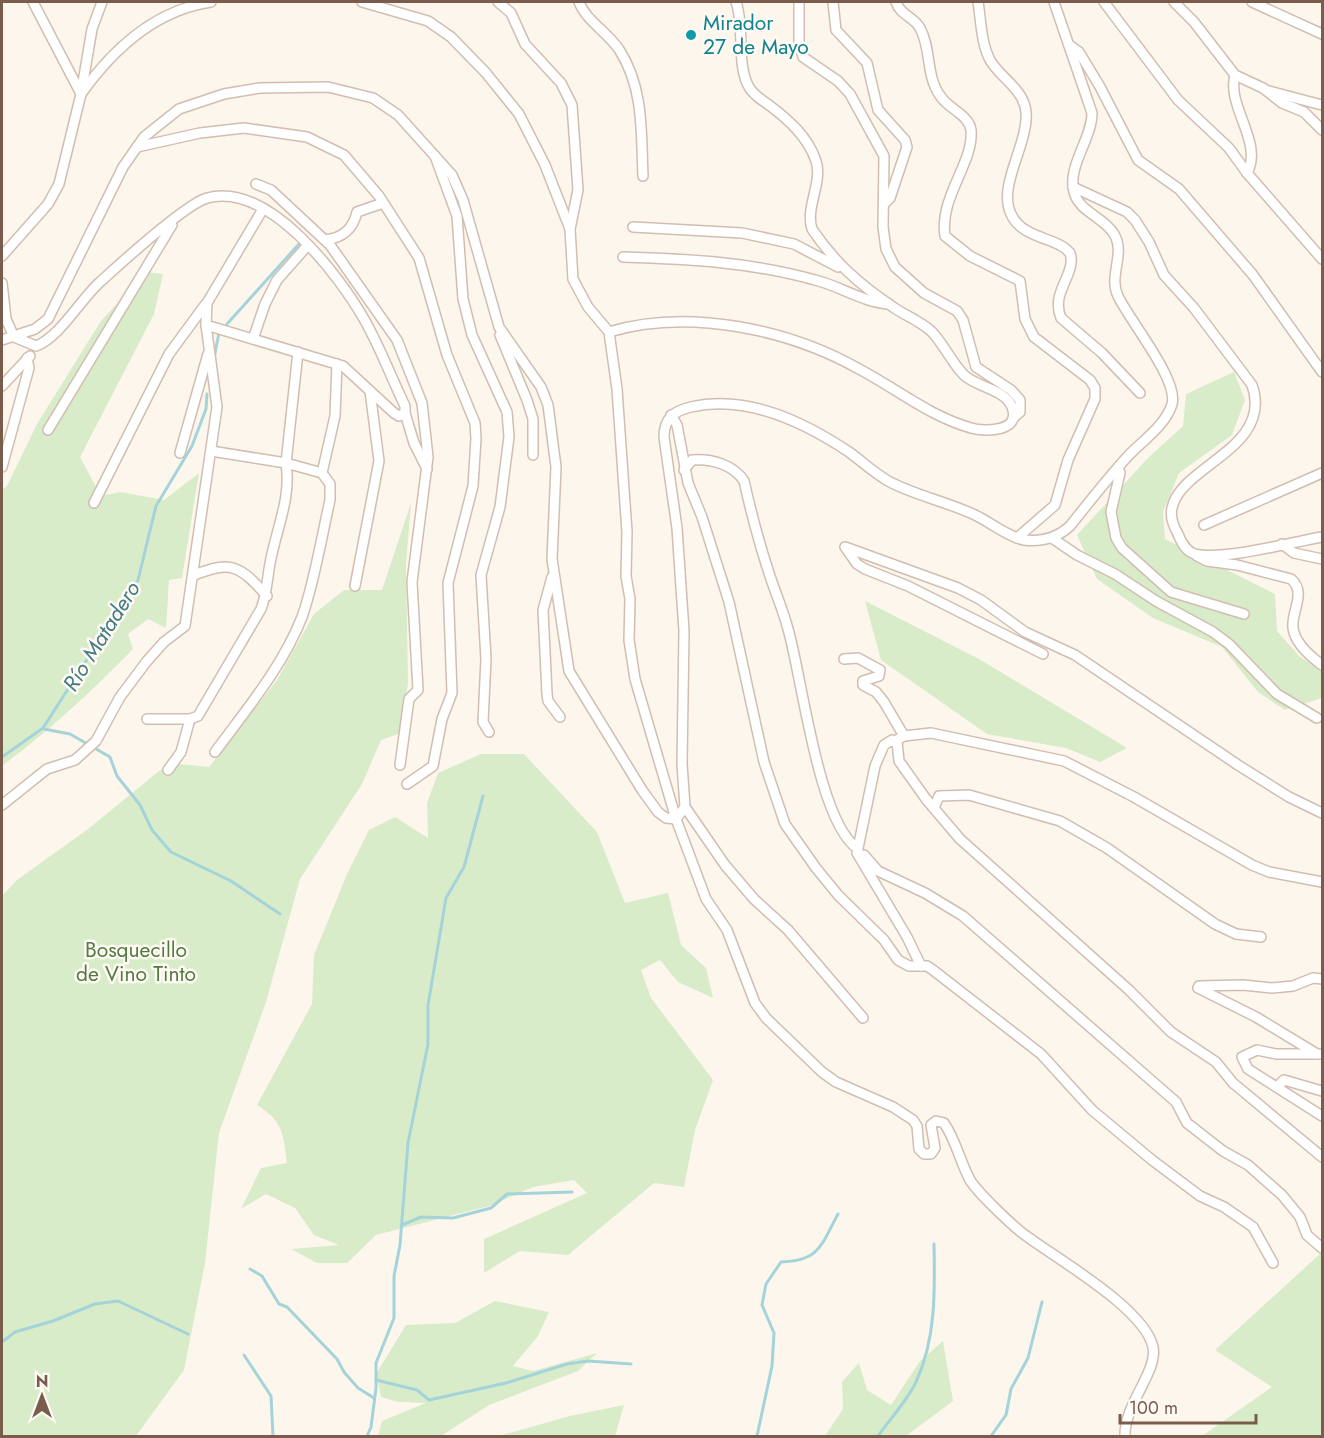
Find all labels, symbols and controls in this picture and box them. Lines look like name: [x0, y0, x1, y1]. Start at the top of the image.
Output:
place label: Mirador 27 de Mayo: [703, 8, 809, 62]
marker: Mirador 27 de Mayo: [684, 28, 698, 42]
water label: Río Matadero: [54, 575, 148, 697]
park label: Bosquecillo de Vino Tinto: [76, 935, 196, 989]
north arrow: [12, 1366, 72, 1426]
text: N: [36, 1370, 48, 1393]
scale bar: [1120, 1387, 1256, 1425]
text: 100 m: [1129, 1395, 1178, 1421]

